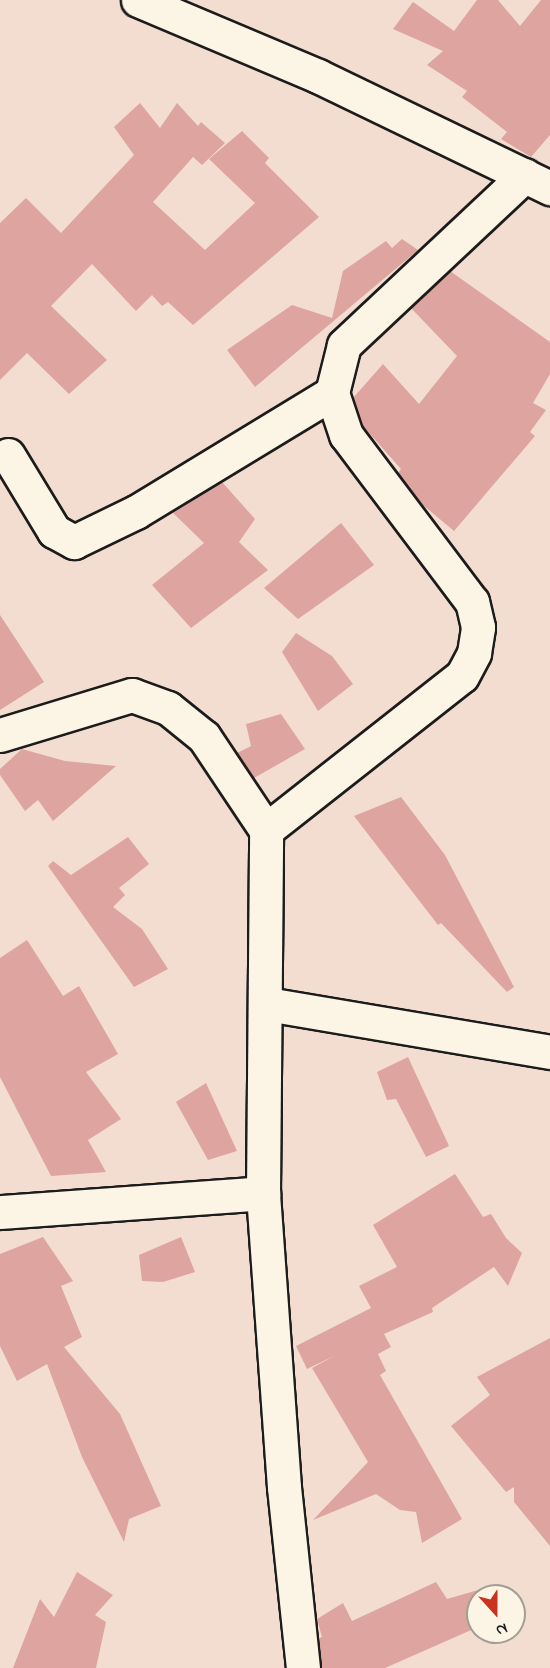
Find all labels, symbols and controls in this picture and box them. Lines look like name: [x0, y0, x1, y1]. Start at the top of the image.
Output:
north arrow: [466, 1584, 526, 1644]
text: N: [492, 1616, 511, 1642]

